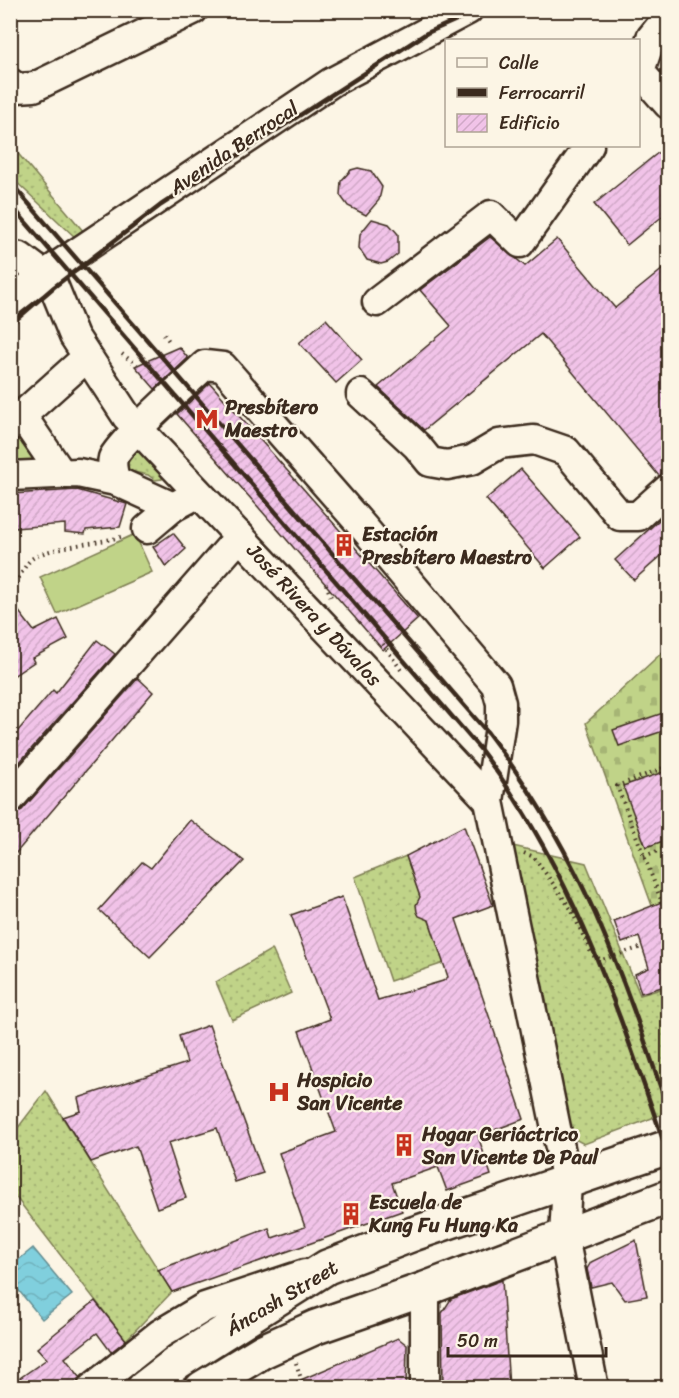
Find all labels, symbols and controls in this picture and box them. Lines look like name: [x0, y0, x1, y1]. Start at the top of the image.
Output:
legend: [445, 39, 640, 147]
text: Calle: [499, 47, 539, 79]
text: Ferrocarril: [499, 77, 586, 109]
street label: Avenida Berrocal: [161, 91, 307, 205]
text: Edificio: [499, 107, 560, 139]
place label: Presbítero Maestro: [224, 390, 318, 448]
metro station icon: Presbítero Maestro: [194, 406, 220, 432]
place label: Estación Presbítero Maestro: [362, 517, 532, 575]
building icon: Estación Presbítero Maestro: [331, 532, 357, 558]
street label: José Rivera y Dávalos: [237, 534, 391, 696]
place label: Hospicio San Vicente: [296, 1063, 403, 1121]
hospital icon: Hospicio San Vicente: [266, 1079, 292, 1105]
place label: Hogar Geriáctrico San Vicente De Paul: [421, 1117, 600, 1175]
building icon: Hogar Geriáctrico San Vicente De Paul: [391, 1132, 417, 1158]
place label: Escuela de Kung Fu Hung Ka: [368, 1185, 518, 1243]
building icon: Escuela de Kung Fu Hung Ka: [338, 1201, 364, 1227]
street label: Áncash Street: [218, 1250, 345, 1346]
scale bar: [448, 1320, 606, 1358]
text: 50 m: [457, 1325, 498, 1357]

